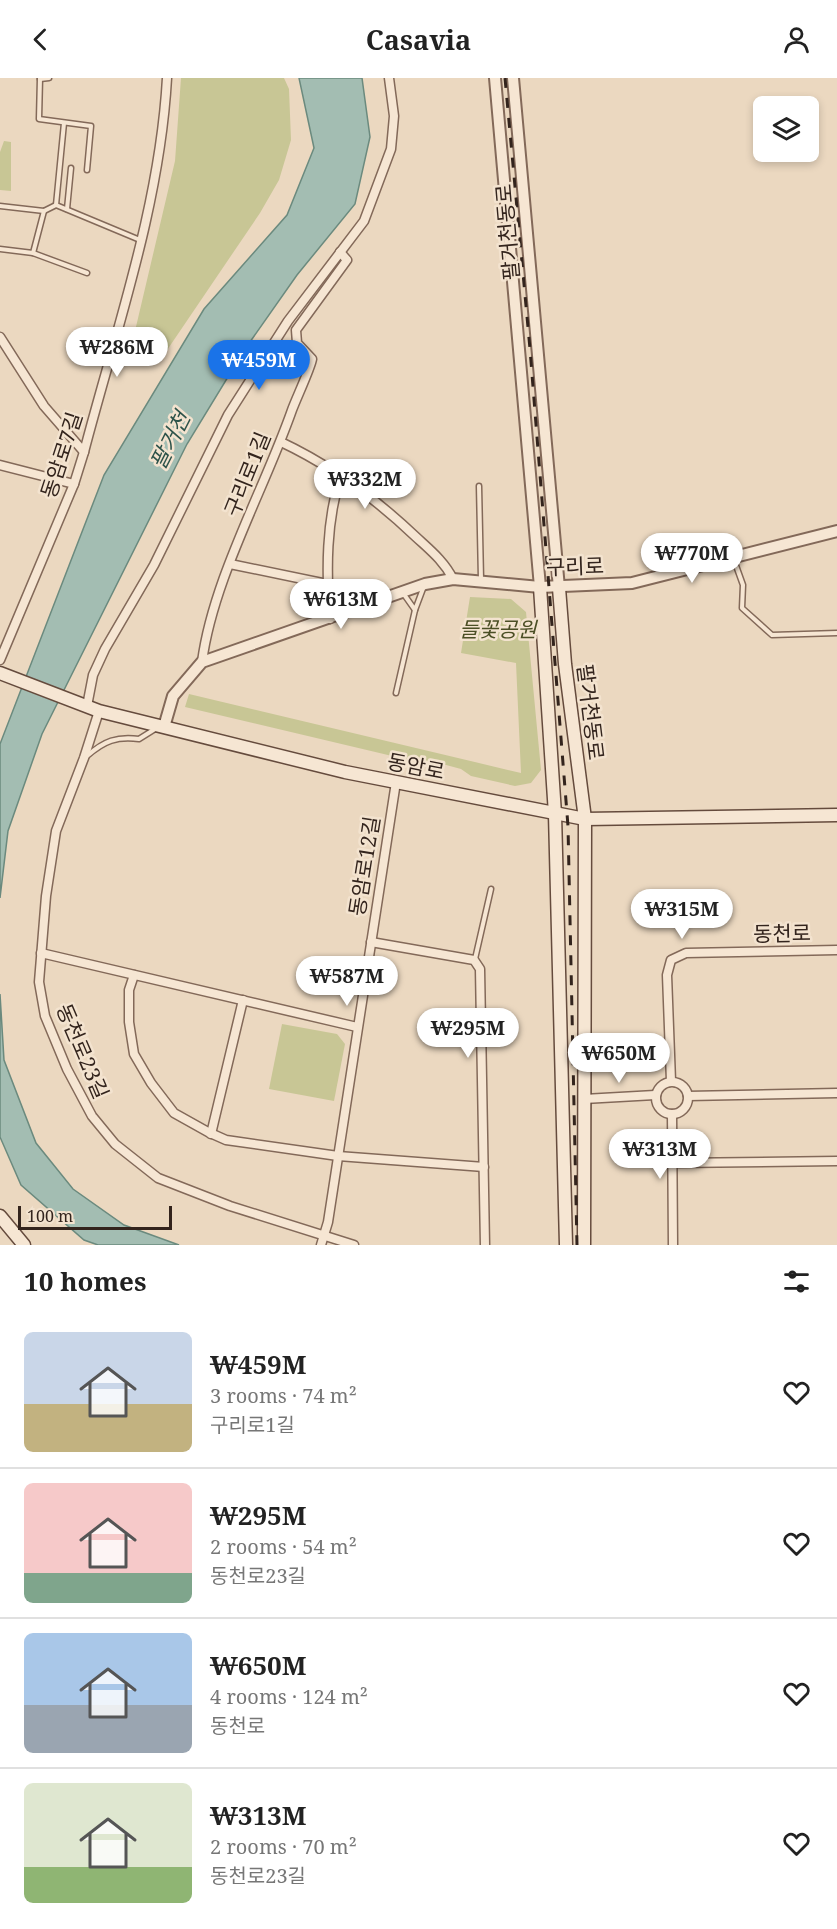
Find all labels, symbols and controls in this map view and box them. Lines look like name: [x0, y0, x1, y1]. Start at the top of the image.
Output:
text: Casavia: [366, 21, 471, 58]
icon: back: [24, 23, 57, 56]
icon: person: [780, 23, 813, 56]
map controls: [753, 96, 819, 162]
button: layers: [753, 96, 819, 162]
street label: 팔거천동로: [489, 183, 525, 281]
pin: ₩286M: [75, 327, 159, 378]
text: ₩286M: [80, 333, 154, 360]
pin: ₩459M: [217, 340, 301, 391]
text: ₩459M: [222, 346, 296, 373]
water label: 팔거천: [142, 404, 197, 474]
street label: 동암로7길: [34, 408, 88, 502]
street label: 구리로1길: [217, 427, 277, 521]
pin: ₩332M: [323, 459, 407, 510]
text: ₩332M: [328, 465, 402, 492]
pin: ₩770M: [650, 533, 734, 584]
text: ₩770M: [655, 539, 729, 566]
street label: 구리로: [546, 551, 604, 581]
pin: ₩613M: [299, 579, 383, 630]
text: ₩613M: [304, 585, 378, 612]
park label: 들꽃공원: [459, 615, 538, 643]
street label: 팔거천동로: [571, 662, 611, 762]
street label: 동암로: [385, 747, 447, 785]
street label: 동암로12길: [342, 814, 386, 918]
pin: ₩315M: [640, 889, 724, 940]
text: ₩315M: [645, 895, 719, 922]
street label: 동천로: [753, 918, 811, 948]
pin: ₩587M: [305, 956, 389, 1007]
text: ₩587M: [310, 962, 384, 989]
street label: 동천로23길: [50, 999, 116, 1103]
pin: ₩295M: [426, 1008, 510, 1059]
text: ₩295M: [431, 1014, 505, 1041]
pin: ₩650M: [577, 1033, 661, 1084]
text: ₩650M: [582, 1039, 656, 1066]
pin: ₩313M: [618, 1129, 702, 1180]
text: ₩313M: [623, 1135, 697, 1162]
scale bar: [18, 1203, 172, 1230]
text: 100 m: [27, 1205, 73, 1227]
text: 10 homes: [24, 1263, 146, 1299]
icon: filters: [780, 1265, 813, 1298]
text: ₩459M: [210, 1346, 307, 1382]
icon: home: [72, 1356, 144, 1428]
icon: heart: [780, 1376, 813, 1409]
text: 3 rooms · 74 m²: [210, 1382, 357, 1409]
text: 구리로1길: [210, 1411, 295, 1438]
text: ₩295M: [210, 1497, 307, 1533]
icon: home: [72, 1507, 144, 1579]
icon: heart: [780, 1527, 813, 1560]
text: 2 rooms · 54 m²: [210, 1533, 357, 1560]
text: 동천로23길: [210, 1562, 306, 1589]
text: ₩650M: [210, 1647, 307, 1683]
icon: home: [72, 1657, 144, 1729]
icon: heart: [780, 1677, 813, 1710]
text: 4 rooms · 124 m²: [210, 1683, 368, 1710]
text: 동천로: [210, 1712, 265, 1739]
text: ₩313M: [210, 1797, 307, 1833]
icon: home: [72, 1807, 144, 1879]
icon: heart: [780, 1827, 813, 1860]
text: 2 rooms · 70 m²: [210, 1833, 357, 1860]
text: 동천로23길: [210, 1862, 306, 1889]

